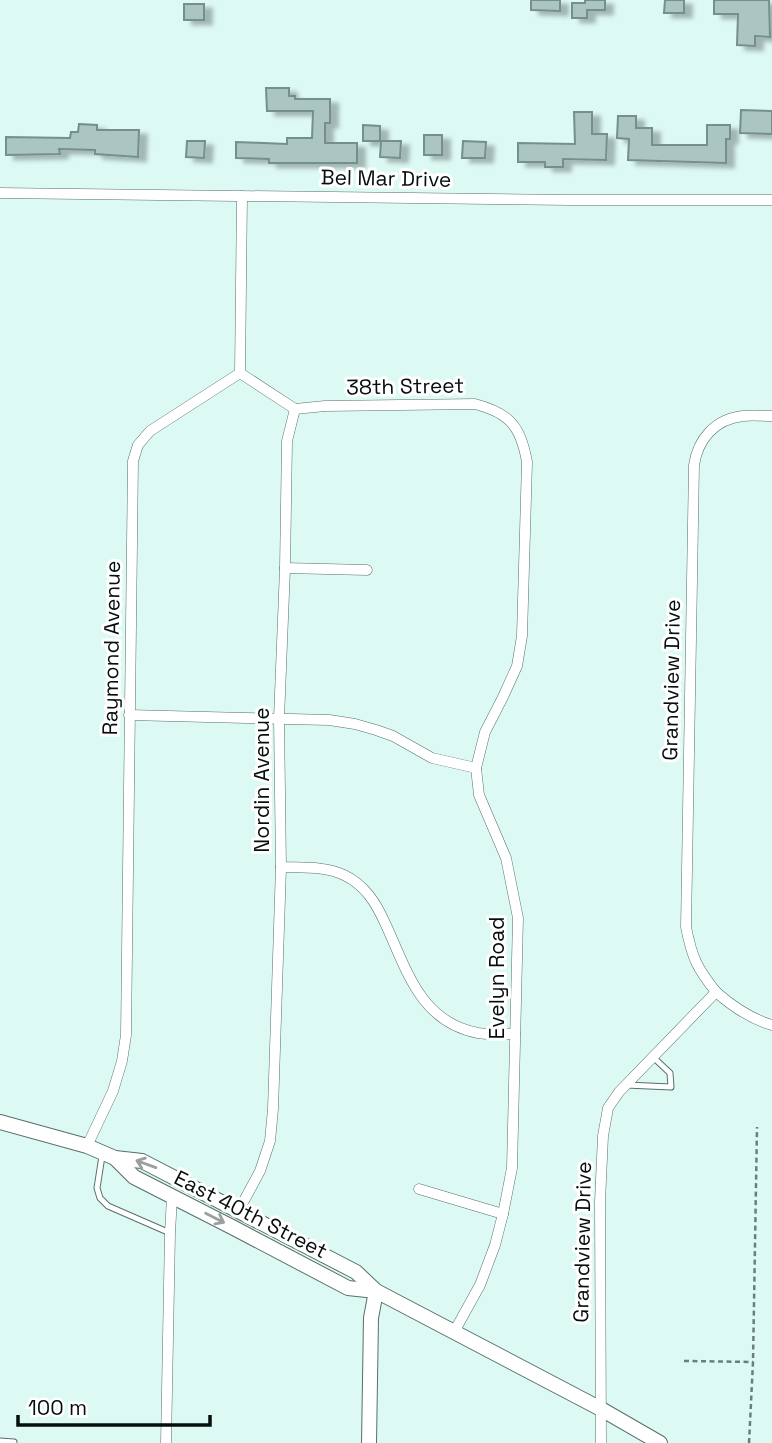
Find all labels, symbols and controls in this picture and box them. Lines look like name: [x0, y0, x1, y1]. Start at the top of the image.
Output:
street label: Bel Mar Drive: [320, 163, 452, 193]
street label: 38th Street: [346, 371, 464, 401]
street label: Raymond Avenue: [96, 560, 126, 736]
street label: Grandview Drive: [656, 599, 686, 761]
street label: Nordin Avenue: [248, 707, 275, 853]
street label: Evelyn Road: [483, 917, 510, 1039]
one-way arrow: [135, 1157, 157, 1169]
street label: Grandview Drive: [567, 1161, 597, 1323]
street label: East 40th Street: [170, 1164, 332, 1264]
one-way arrow: [204, 1212, 225, 1225]
scale bar: [18, 1384, 210, 1428]
text: 100 m: [28, 1394, 87, 1421]

